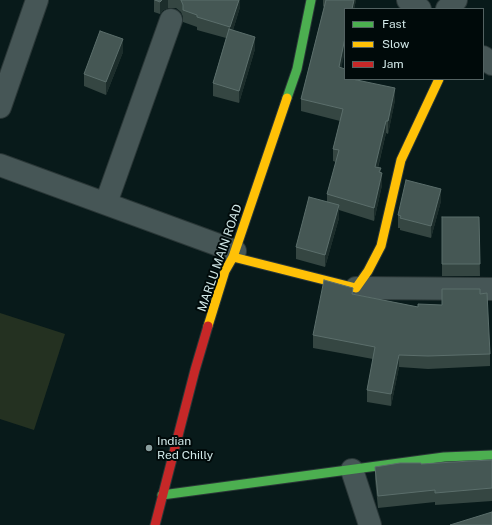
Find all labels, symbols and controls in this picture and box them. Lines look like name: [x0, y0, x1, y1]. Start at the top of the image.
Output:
legend: [344, 8, 484, 80]
text: Fast: [382, 17, 406, 31]
text: Slow: [382, 37, 409, 51]
text: Jam: [382, 57, 404, 71]
street label: MARLU MAIN ROAD: [195, 202, 245, 314]
place label: Indian Red Chilly: [157, 434, 213, 462]
marker: Indian Red Chilly: [144, 443, 154, 453]

